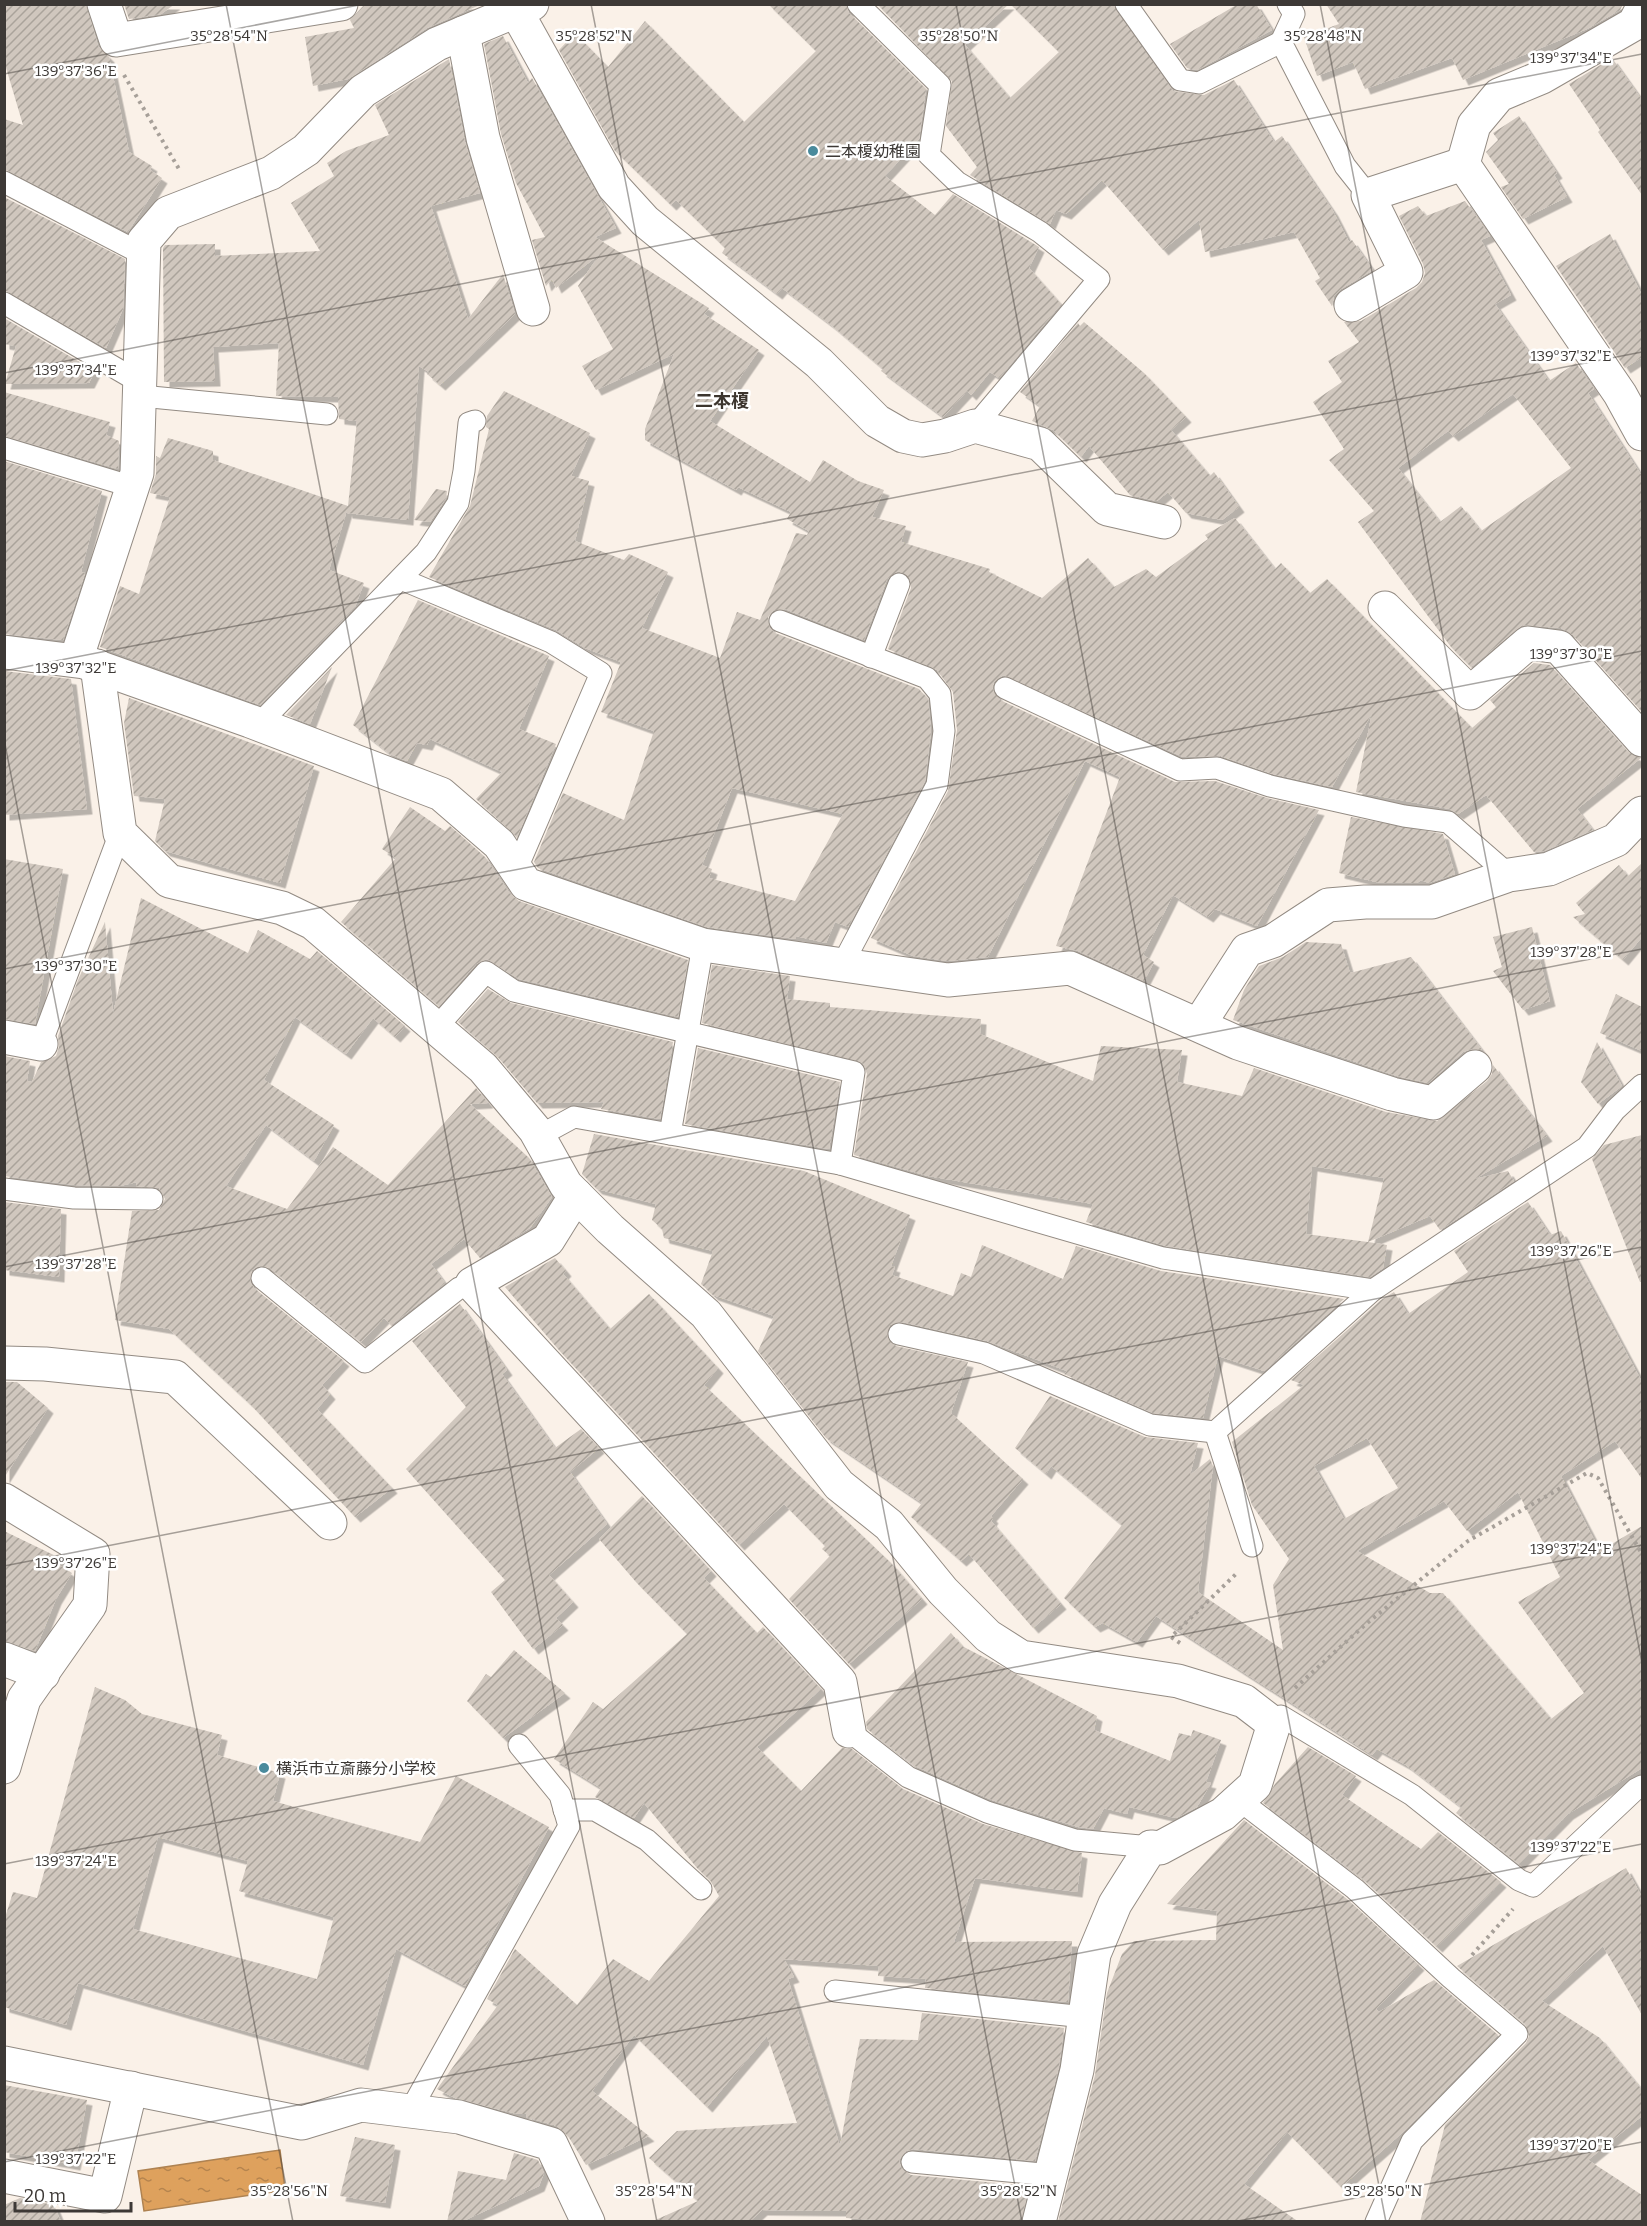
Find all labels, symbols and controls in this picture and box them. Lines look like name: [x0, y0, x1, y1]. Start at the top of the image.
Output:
text: 35°28'54"N: [190, 27, 268, 45]
text: 35°28'52"N: [556, 27, 633, 45]
text: 35°28'50"N: [920, 27, 998, 45]
text: 35°28'48"N: [1284, 27, 1362, 45]
text: 139°37'34"E: [1530, 49, 1612, 67]
text: 139°37'36"E: [35, 62, 117, 80]
place label: 二本榎幼稚園: [825, 142, 921, 161]
marker: 二本榎幼稚園: [806, 144, 820, 158]
text: 139°37'32"E: [1530, 347, 1612, 365]
text: 139°37'34"E: [35, 361, 117, 379]
district label: 二本榎: [695, 390, 749, 412]
text: 139°37'30"E: [1530, 645, 1612, 663]
text: 139°37'32"E: [35, 659, 117, 677]
text: 139°37'28"E: [1530, 943, 1612, 961]
text: 139°37'30"E: [35, 957, 117, 975]
text: 139°37'26"E: [1530, 1242, 1612, 1260]
text: 139°37'28"E: [35, 1255, 117, 1273]
text: 139°37'24"E: [1530, 1540, 1612, 1558]
text: 139°37'26"E: [35, 1554, 117, 1572]
place label: 横浜市立斎藤分小学校: [276, 1759, 436, 1778]
marker: 横浜市立斎藤分小学校: [257, 1761, 271, 1775]
text: 139°37'22"E: [1531, 1838, 1611, 1856]
text: 139°37'24"E: [35, 1852, 117, 1870]
text: 139°37'20"E: [1530, 2136, 1612, 2154]
text: 139°37'22"E: [36, 2150, 116, 2168]
scale bar: [15, 2175, 130, 2213]
text: 35°28'56"N: [250, 2182, 328, 2200]
text: 35°28'54"N: [615, 2182, 693, 2200]
text: 35°28'52"N: [981, 2182, 1058, 2200]
text: 35°28'50"N: [1344, 2182, 1422, 2200]
text: 20 m: [24, 2185, 66, 2207]

